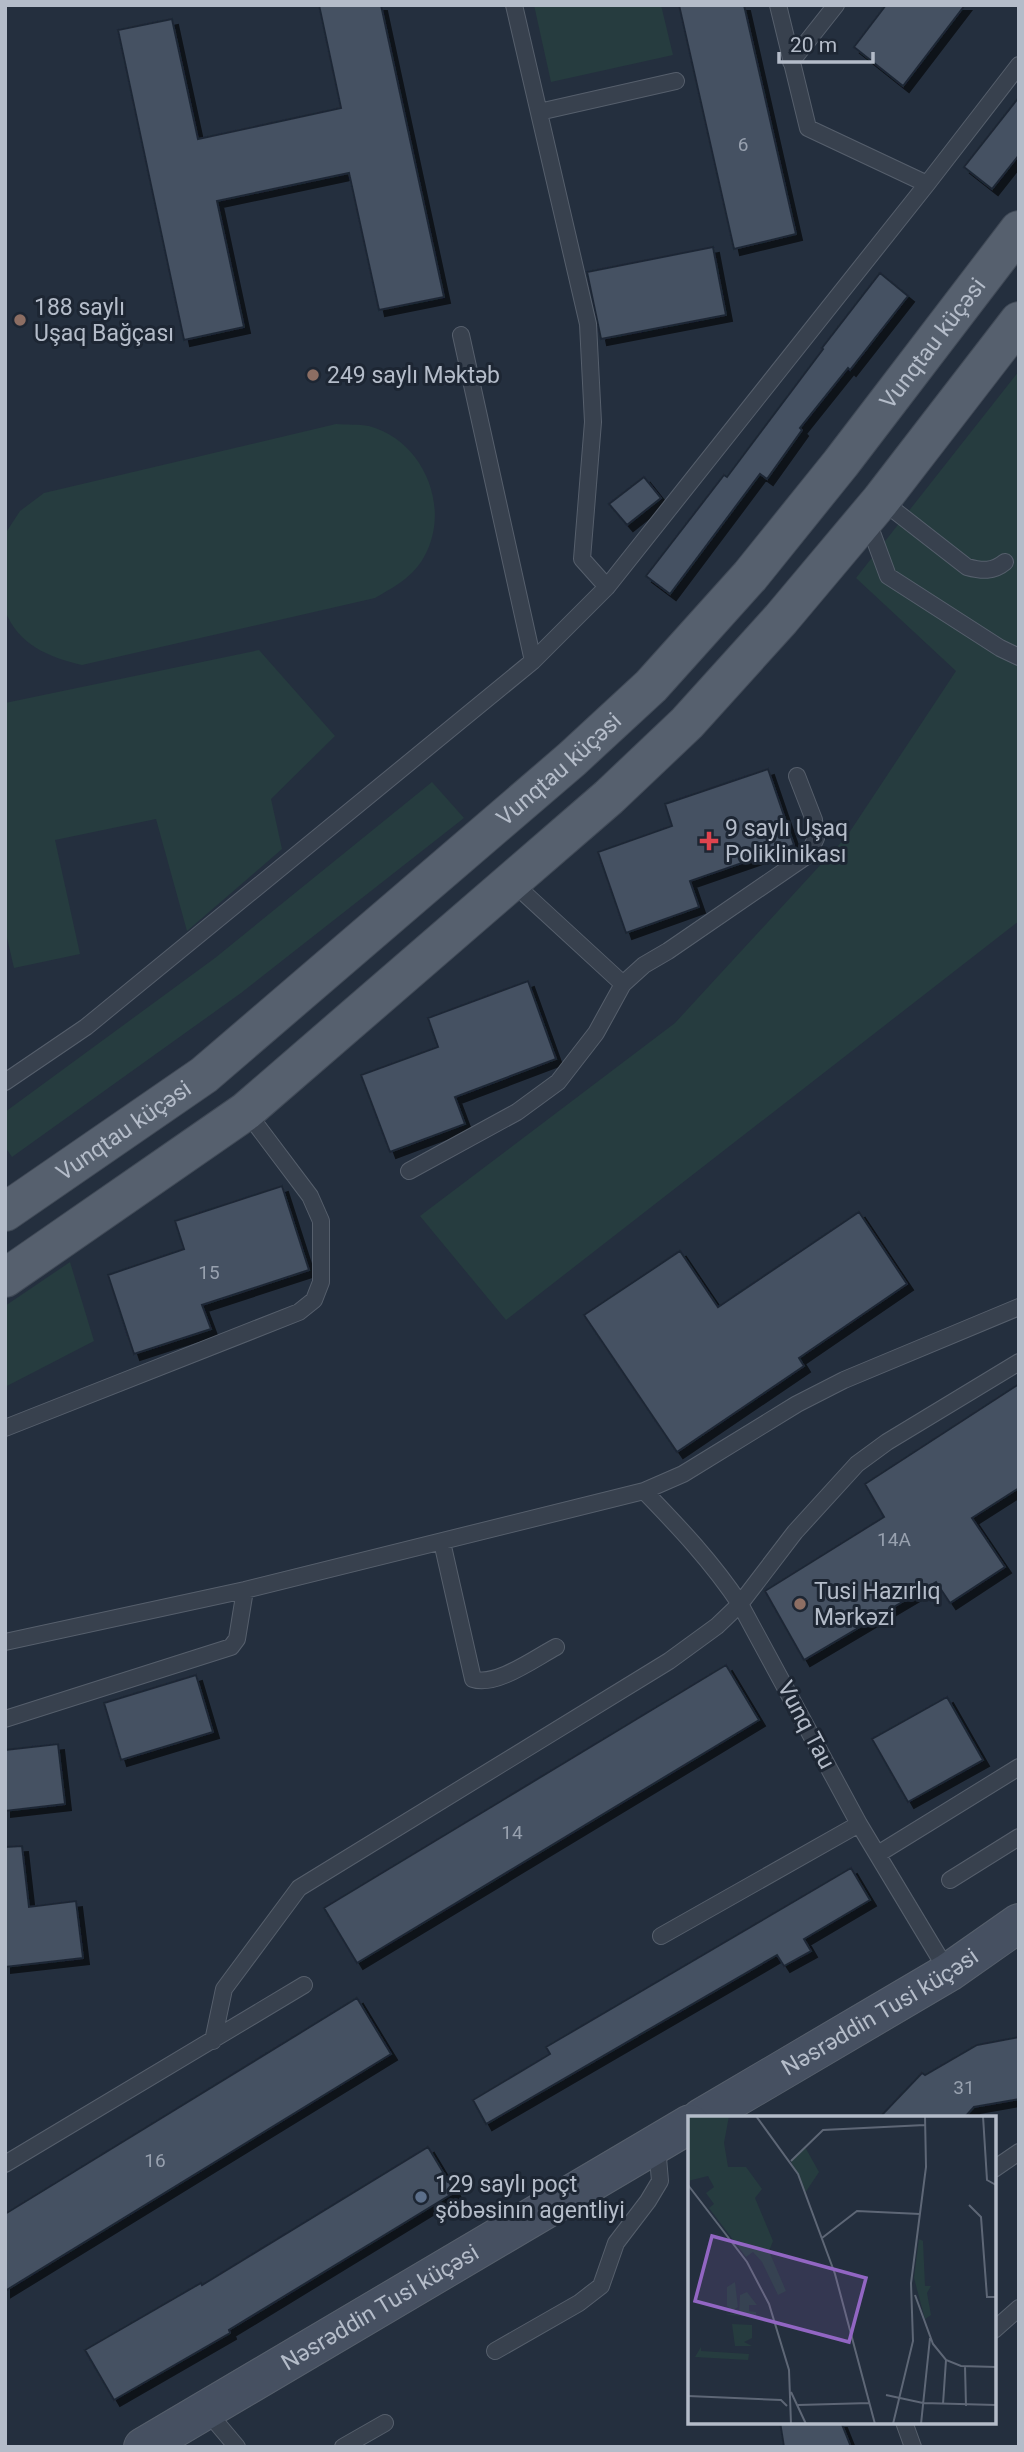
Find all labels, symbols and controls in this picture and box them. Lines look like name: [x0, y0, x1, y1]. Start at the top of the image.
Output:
scale bar: [779, 21, 874, 65]
text: 20 m: [790, 33, 837, 57]
house number: 6: [738, 133, 748, 156]
street label: Vunqtau küçəsi: [874, 273, 991, 414]
place label: 188 saylı Uşaq Bağçası: [34, 294, 174, 347]
marker: 188 saylı Uşaq Bağçası: [12, 312, 28, 328]
place label: 249 saylı Məktəb: [327, 362, 500, 389]
marker: 249 saylı Məktəb: [305, 367, 321, 383]
street label: Vunqtau küçəsi: [491, 707, 627, 831]
place label: 9 saylı Uşaq Poliklinikası: [725, 815, 848, 868]
marker: 9 saylı Uşaq Poliklinikası: [699, 831, 719, 851]
street label: Vunqtau küçəsi: [51, 1075, 196, 1186]
house number: 15: [198, 1261, 220, 1284]
house number: 14A: [877, 1528, 911, 1551]
place label: Tusi Hazırlıq Mərkəzi: [814, 1578, 941, 1631]
marker: Tusi Hazırlıq Mərkəzi: [792, 1596, 808, 1612]
street label: Vunq Tau: [772, 1676, 840, 1774]
house number: 14: [501, 1821, 523, 1844]
street label: Nəsrəddin Tusi küçəsi: [777, 1942, 983, 2081]
house number: 31: [953, 2076, 975, 2099]
inset map: [688, 2116, 996, 2424]
house number: 16: [144, 2149, 166, 2172]
place label: 129 saylı poçt şöbəsinın agentliyi: [435, 2171, 625, 2224]
marker: 129 saylı poçt şöbəsinın agentliyi: [413, 2189, 429, 2205]
street label: Nəsrəddin Tusi küçəsi: [276, 2238, 483, 2376]

